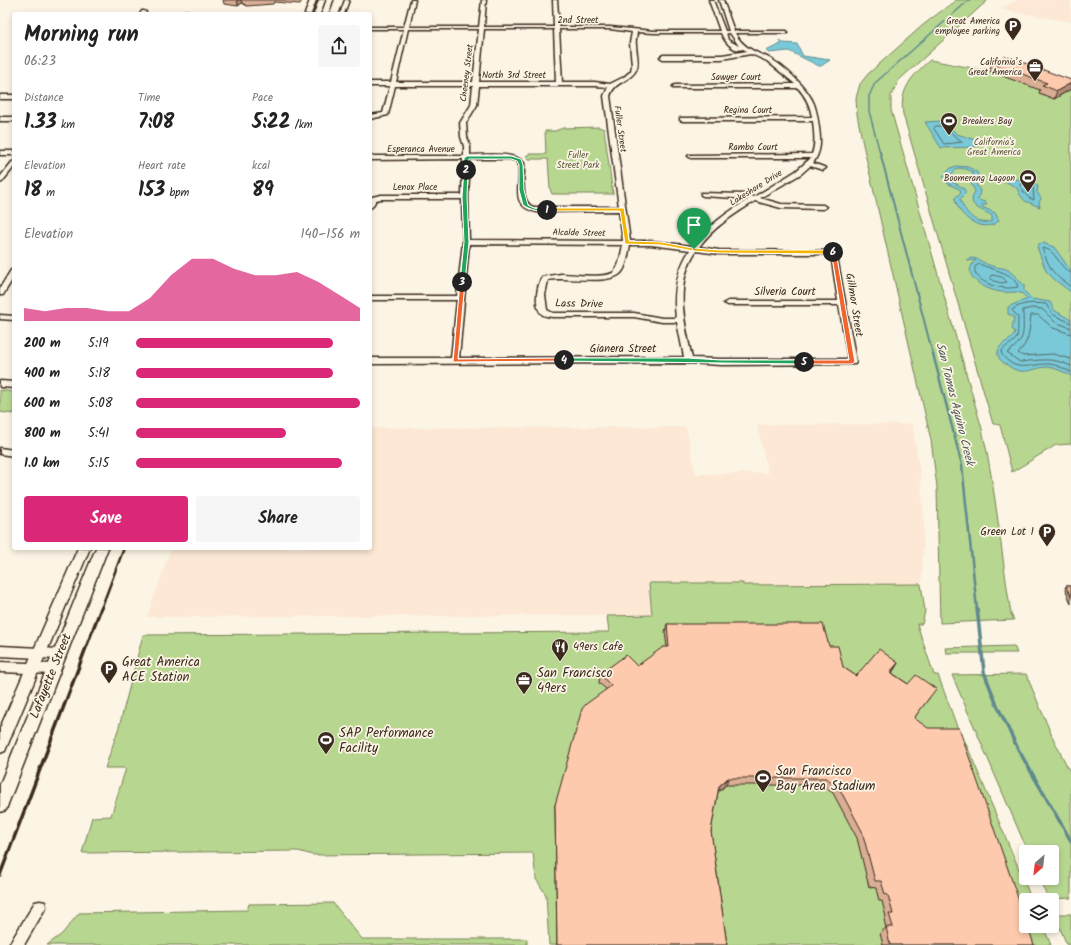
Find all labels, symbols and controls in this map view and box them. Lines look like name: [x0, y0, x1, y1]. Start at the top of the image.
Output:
street label: 2nd Street: [558, 13, 599, 28]
place label: Great America employee parking: [935, 14, 1000, 39]
parking icon: Great America employee parking: [1003, 16, 1023, 41]
text: Morning run: [24, 18, 139, 53]
button: share: [318, 25, 360, 67]
street label: Cheeney Street: [456, 43, 478, 103]
text: 06:23: [24, 51, 56, 72]
place label: California’s Great America: [968, 55, 1022, 80]
office icon: California’s Great America: [1025, 57, 1045, 82]
street label: North 3rd Street: [482, 68, 547, 83]
street label: Sawyer Court: [711, 70, 762, 85]
text: Distance: [24, 89, 64, 107]
text: Time: [138, 89, 160, 107]
text: Pace: [252, 89, 273, 107]
street label: Regina Court: [724, 103, 773, 118]
street label: Fuller Street: [609, 105, 631, 154]
text: 1.33: [24, 107, 57, 139]
text: 7:08: [138, 107, 174, 139]
text: 5:22: [252, 107, 290, 139]
sports icon: Breakers Bay: [939, 111, 959, 136]
place label: Breakers Bay: [962, 114, 1013, 129]
text: km: [57, 116, 75, 134]
text: /km: [290, 116, 313, 134]
park label: California's Great America: [967, 135, 1021, 160]
street label: Rambo Court: [728, 140, 778, 155]
street label: Esperanca Avenue: [387, 142, 455, 157]
park label: Fuller Street Park: [557, 148, 600, 173]
text: Elevation: [24, 157, 66, 175]
text: Heart rate: [138, 157, 186, 175]
text: kcal: [252, 157, 270, 175]
pin: 2: [456, 160, 476, 180]
text: 2: [463, 161, 469, 179]
street label: Lakeshore Drive: [727, 166, 785, 210]
sports icon: Boomerang Lagoon: [1018, 168, 1038, 193]
place label: Boomerang Lagoon: [944, 171, 1015, 186]
text: 18: [24, 175, 42, 207]
text: 153: [138, 175, 165, 207]
text: 89: [252, 175, 274, 207]
street label: Lenox Place: [393, 180, 437, 195]
text: m: [42, 184, 55, 202]
text: bpm: [165, 184, 189, 202]
pin: 1: [537, 200, 557, 220]
text: 1: [545, 201, 549, 219]
pin: [677, 208, 711, 249]
icon: arrive: [683, 214, 705, 236]
text: Elevation: [24, 224, 73, 245]
text: 140–156 m: [300, 224, 360, 245]
street label: Alcalde Street: [552, 225, 606, 241]
pin: 6: [823, 242, 843, 262]
text: 6: [830, 243, 836, 261]
pin: 3: [452, 272, 472, 292]
street label: Gillmor Street: [840, 272, 868, 339]
text: 3: [459, 273, 465, 291]
street label: Silveria Court: [754, 283, 816, 301]
street label: Lass Drive: [555, 295, 603, 313]
text: 200 m: [24, 333, 61, 354]
text: 5:19: [88, 333, 109, 354]
street label: Gianera Street: [590, 340, 657, 358]
water label: San Tomas Aquino Creek: [931, 341, 980, 470]
pin: 4: [554, 350, 574, 370]
text: 4: [561, 351, 567, 369]
pin: 5: [794, 352, 814, 372]
text: 5: [801, 353, 807, 371]
text: 400 m: [24, 363, 60, 384]
text: 5:18: [88, 363, 110, 384]
text: 600 m: [24, 393, 60, 414]
text: 5:08: [88, 393, 113, 414]
text: 800 m: [24, 423, 61, 444]
text: 5:41: [88, 423, 109, 444]
text: 1.0 km: [24, 453, 60, 474]
text: 5:15: [88, 453, 109, 474]
button: Save: [24, 496, 188, 542]
button: Share: [196, 496, 360, 542]
parking icon: Green Lot 1: [1037, 522, 1057, 547]
place label: Green Lot 1: [980, 523, 1034, 541]
street label: Lafayette Street: [24, 629, 78, 722]
restaurant icon: 49ers Cafe: [550, 637, 570, 662]
place label: 49ers Cafe: [573, 638, 623, 656]
place label: Great America ACE Station: [122, 652, 200, 688]
parking icon: Great America ACE Station: [99, 659, 119, 684]
place label: San Francisco 49ers: [537, 663, 612, 699]
office icon: San Francisco 49ers: [514, 670, 534, 695]
place label: SAP Performance Facility: [339, 723, 434, 759]
sports icon: SAP Performance Facility: [316, 730, 336, 755]
place label: San Francisco Bay Area Stadium: [776, 761, 875, 797]
sports icon: San Francisco Bay Area Stadium: [753, 768, 773, 793]
north arrow: [1019, 845, 1059, 885]
map controls: [1019, 845, 1059, 933]
button: layers: [1019, 893, 1059, 933]

